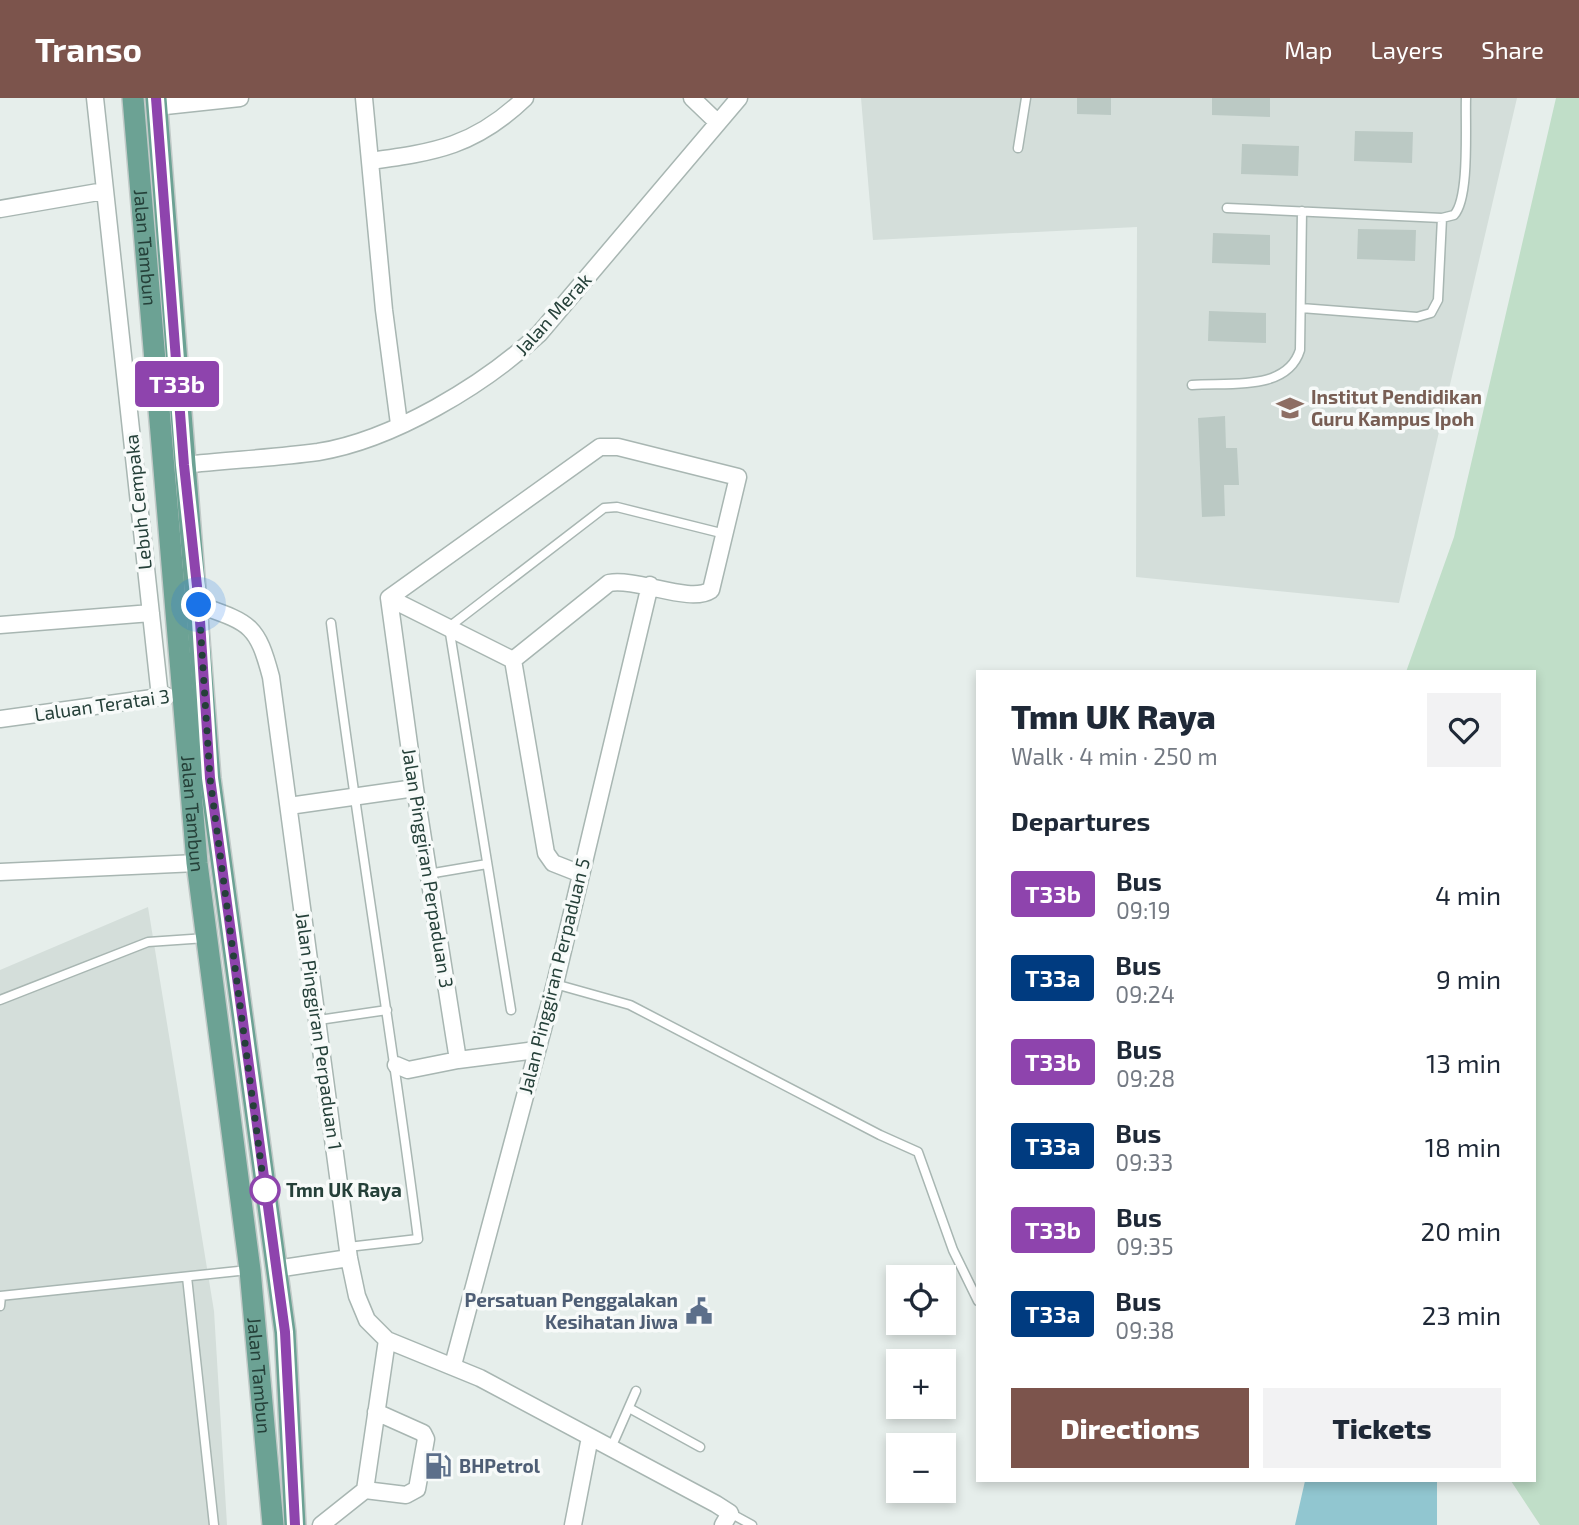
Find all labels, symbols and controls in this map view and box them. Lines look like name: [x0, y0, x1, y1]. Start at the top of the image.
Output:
text: Transo: [35, 29, 142, 69]
text: Map: [1284, 35, 1332, 64]
text: Layers: [1370, 35, 1443, 64]
text: Share: [1481, 35, 1544, 64]
street label: Jalan Tambun: [130, 188, 162, 307]
street label: Jalan Merak: [510, 268, 596, 360]
line badge: T33b: [128, 361, 226, 407]
text: T33b: [149, 369, 205, 398]
place label: Institut Pendidikan Guru Kampus Ipoh: [1311, 385, 1482, 430]
school or university icon: Institut Pendidikan Guru Kampus Ipoh: [1275, 393, 1305, 423]
street label: Lebuh Cempaka: [119, 433, 156, 571]
your location: [181, 587, 216, 622]
street label: Laluan Teratai 3: [33, 684, 171, 725]
button: heart: [1427, 693, 1501, 767]
text: Tmn UK Raya: [1011, 696, 1216, 736]
text: Walk · 4 min · 250 m: [1011, 742, 1218, 770]
street label: Jalan Pinggiran Perpaduan 3: [398, 746, 459, 990]
street label: Jalan Tambun: [177, 754, 210, 873]
text: Departures: [1011, 805, 1150, 836]
street label: Jalan Pinggiran Perpaduan 5: [513, 855, 594, 1096]
text: Bus: [1116, 865, 1162, 896]
text: T33b: [1025, 879, 1081, 908]
text: 4 min: [1435, 879, 1501, 910]
text: 09:19: [1116, 896, 1171, 924]
street label: Jalan Pinggiran Perpaduan 1: [291, 911, 348, 1151]
text: Bus: [1115, 949, 1161, 980]
text: T33a: [1025, 963, 1080, 992]
text: 9 min: [1436, 963, 1501, 994]
text: 09:24: [1115, 980, 1175, 1008]
text: Bus: [1116, 1033, 1162, 1064]
text: T33b: [1025, 1047, 1081, 1076]
text: 13 min: [1426, 1047, 1501, 1078]
text: 09:28: [1116, 1064, 1175, 1092]
text: Bus: [1115, 1117, 1161, 1148]
text: T33a: [1025, 1131, 1080, 1160]
text: 18 min: [1425, 1131, 1501, 1162]
text: 09:33: [1115, 1148, 1173, 1176]
marker: Tmn UK Raya: [250, 1175, 280, 1205]
place label: Tmn UK Raya: [286, 1178, 402, 1202]
text: Bus: [1116, 1201, 1162, 1232]
text: T33b: [1025, 1215, 1081, 1244]
text: 20 min: [1421, 1215, 1501, 1246]
text: 09:35: [1116, 1232, 1174, 1260]
map controls: [886, 1265, 956, 1503]
button: locate: [886, 1265, 956, 1335]
text: Bus: [1115, 1285, 1161, 1316]
place label: Persatuan Penggalakan Kesihatan Jiwa: [465, 1288, 678, 1333]
public building icon: Persatuan Penggalakan Kesihatan Jiwa: [684, 1296, 714, 1326]
text: T33a: [1025, 1299, 1080, 1328]
text: 23 min: [1422, 1299, 1501, 1330]
street label: Jalan Tambun: [243, 1316, 277, 1435]
text: 09:38: [1115, 1316, 1175, 1344]
button: +: [886, 1349, 956, 1419]
button: Directions: [1011, 1388, 1249, 1468]
button: Tickets: [1263, 1388, 1501, 1468]
button: −: [886, 1433, 956, 1503]
fuel station icon: BHPetrol: [423, 1451, 453, 1481]
place label: BHPetrol: [459, 1454, 541, 1477]

